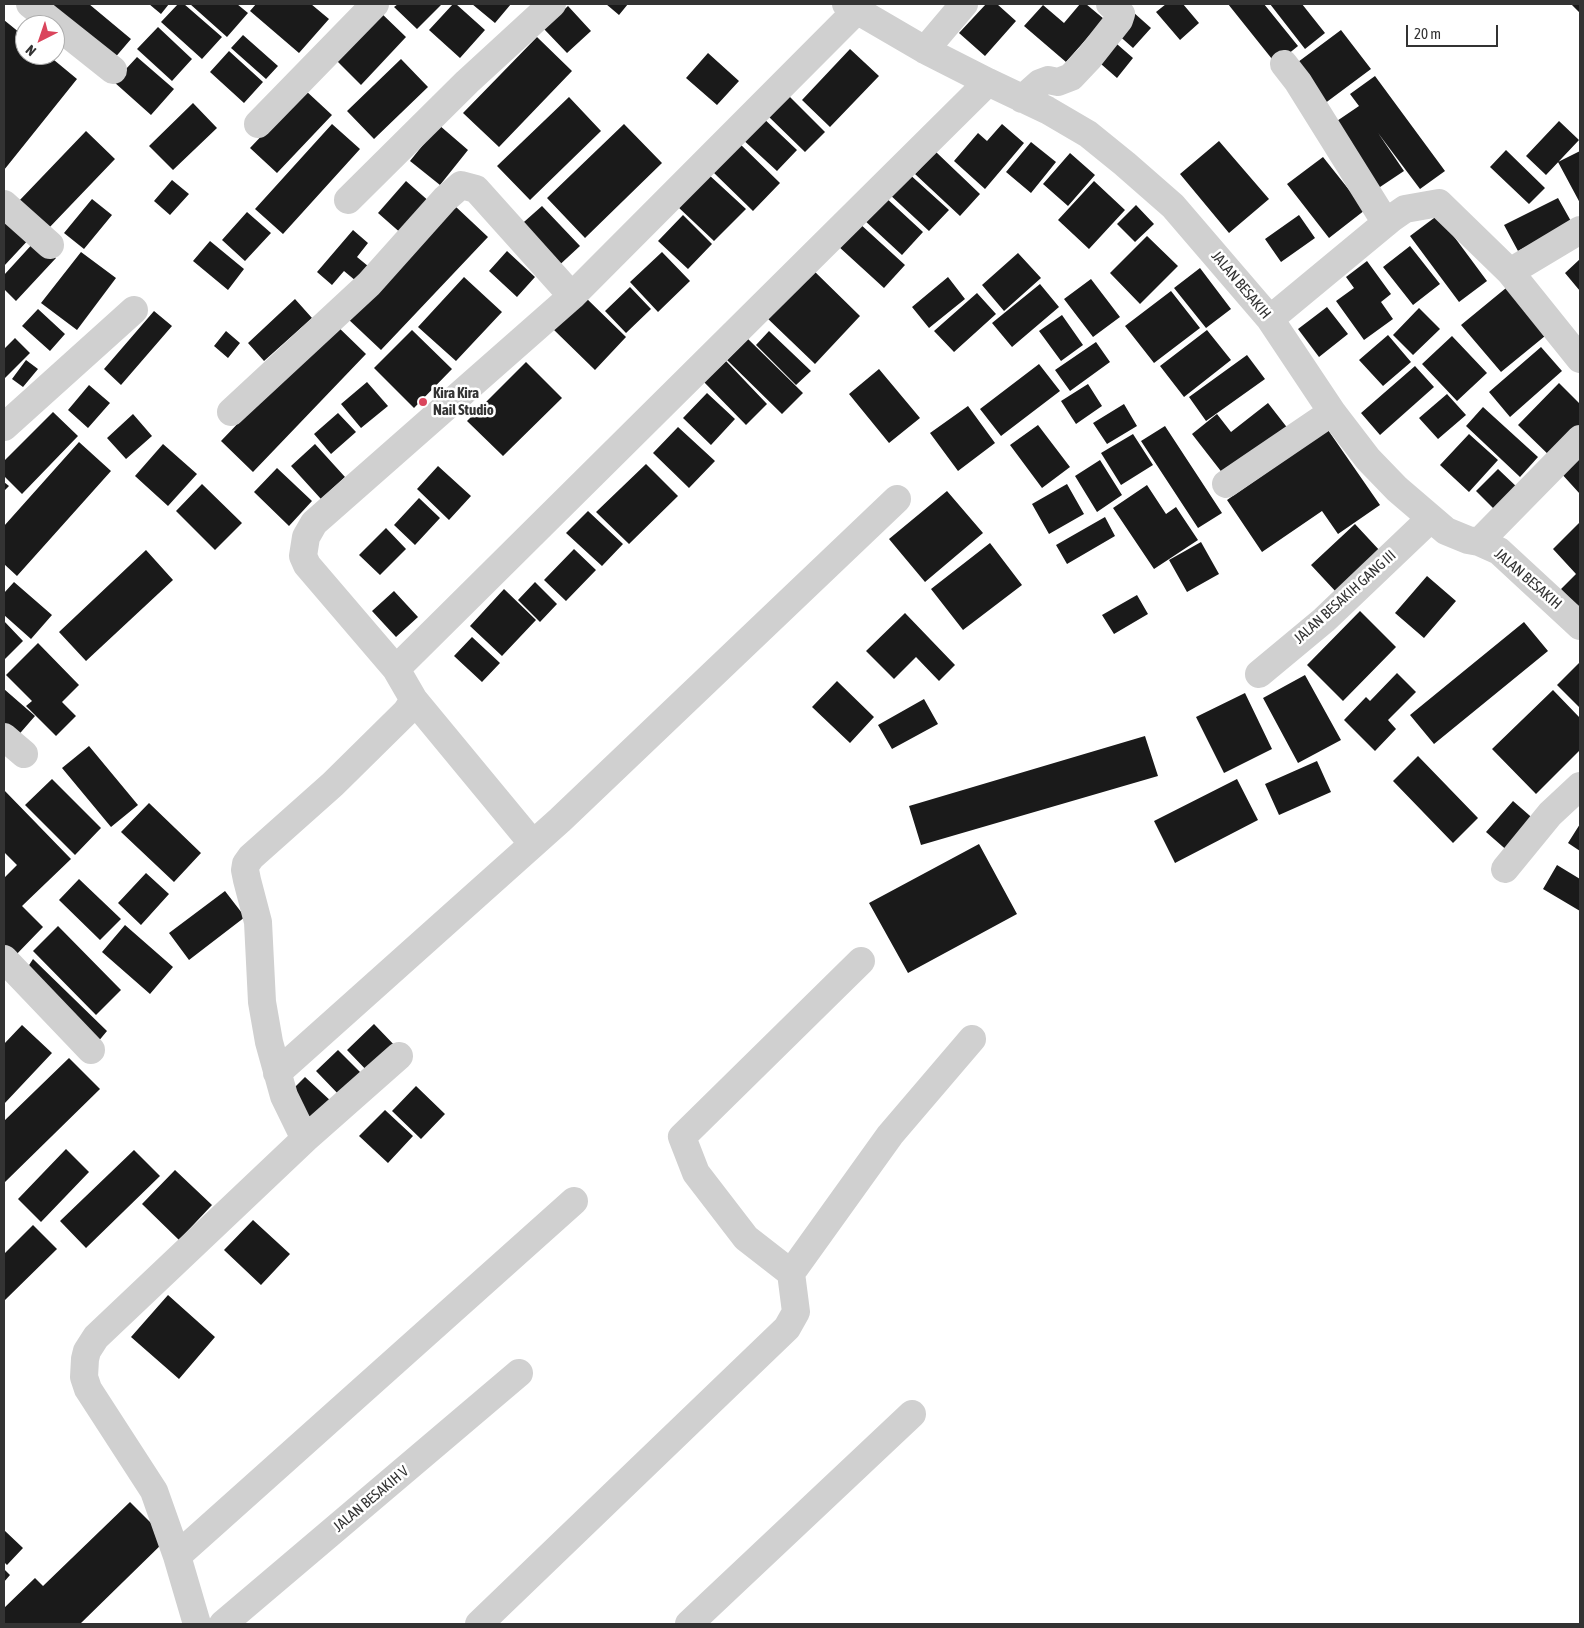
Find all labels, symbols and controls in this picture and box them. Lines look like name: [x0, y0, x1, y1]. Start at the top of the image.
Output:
north arrow: [15, 15, 65, 65]
scale bar: [1409, 15, 1502, 47]
text: 20 m: [1414, 25, 1441, 42]
text: N: [22, 42, 39, 59]
street label: JALAN BESAKIH: [1207, 247, 1275, 323]
place label: Kira Kira Nail Studio: [433, 384, 494, 419]
marker: Kira Kira Nail Studio: [417, 396, 429, 408]
street label: JALAN BESAKIH: [1491, 545, 1565, 613]
street label: JALAN BESAKIH GANG III: [1290, 547, 1400, 647]
street label: JALAN BESAKIH V: [330, 1462, 412, 1536]

